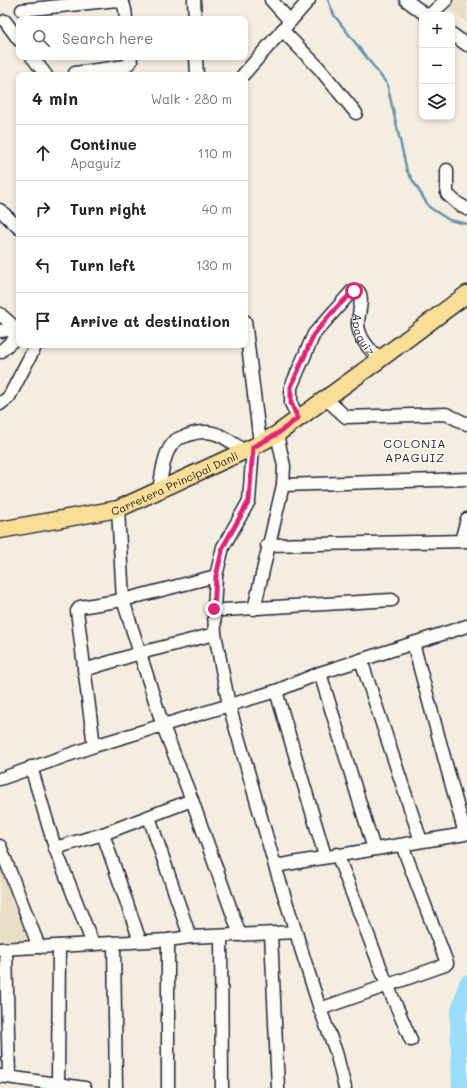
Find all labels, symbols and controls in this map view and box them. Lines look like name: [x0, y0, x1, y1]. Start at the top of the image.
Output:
map controls: [419, 12, 455, 120]
button: +: [419, 12, 455, 48]
search box: [16, 16, 248, 60]
icon: search: [30, 27, 52, 49]
text: Search here: [62, 28, 153, 48]
button: −: [419, 48, 455, 84]
button: layers: [419, 84, 455, 120]
text: 4 min: [32, 87, 78, 109]
text: Walk · 280 m: [151, 90, 232, 107]
text: Continue: [70, 134, 137, 154]
icon: ahead: [32, 142, 54, 164]
text: 110 m: [198, 144, 232, 161]
text: Apaguiz: [70, 154, 121, 171]
icon: right: [32, 198, 54, 220]
text: Turn right: [70, 199, 147, 219]
text: 40 m: [202, 200, 232, 217]
icon: left: [32, 254, 54, 276]
text: Turn left: [70, 255, 135, 275]
text: 130 m: [196, 256, 232, 273]
route start: [345, 282, 363, 300]
icon: arrive: [32, 310, 54, 332]
text: Arrive at destination: [70, 311, 230, 331]
street label: Apaguiz: [350, 313, 379, 358]
district label: COLONIA APAGUIZ: [383, 435, 447, 465]
street label: Carretera Principal Danli: [110, 447, 240, 518]
route end: [205, 600, 223, 618]

